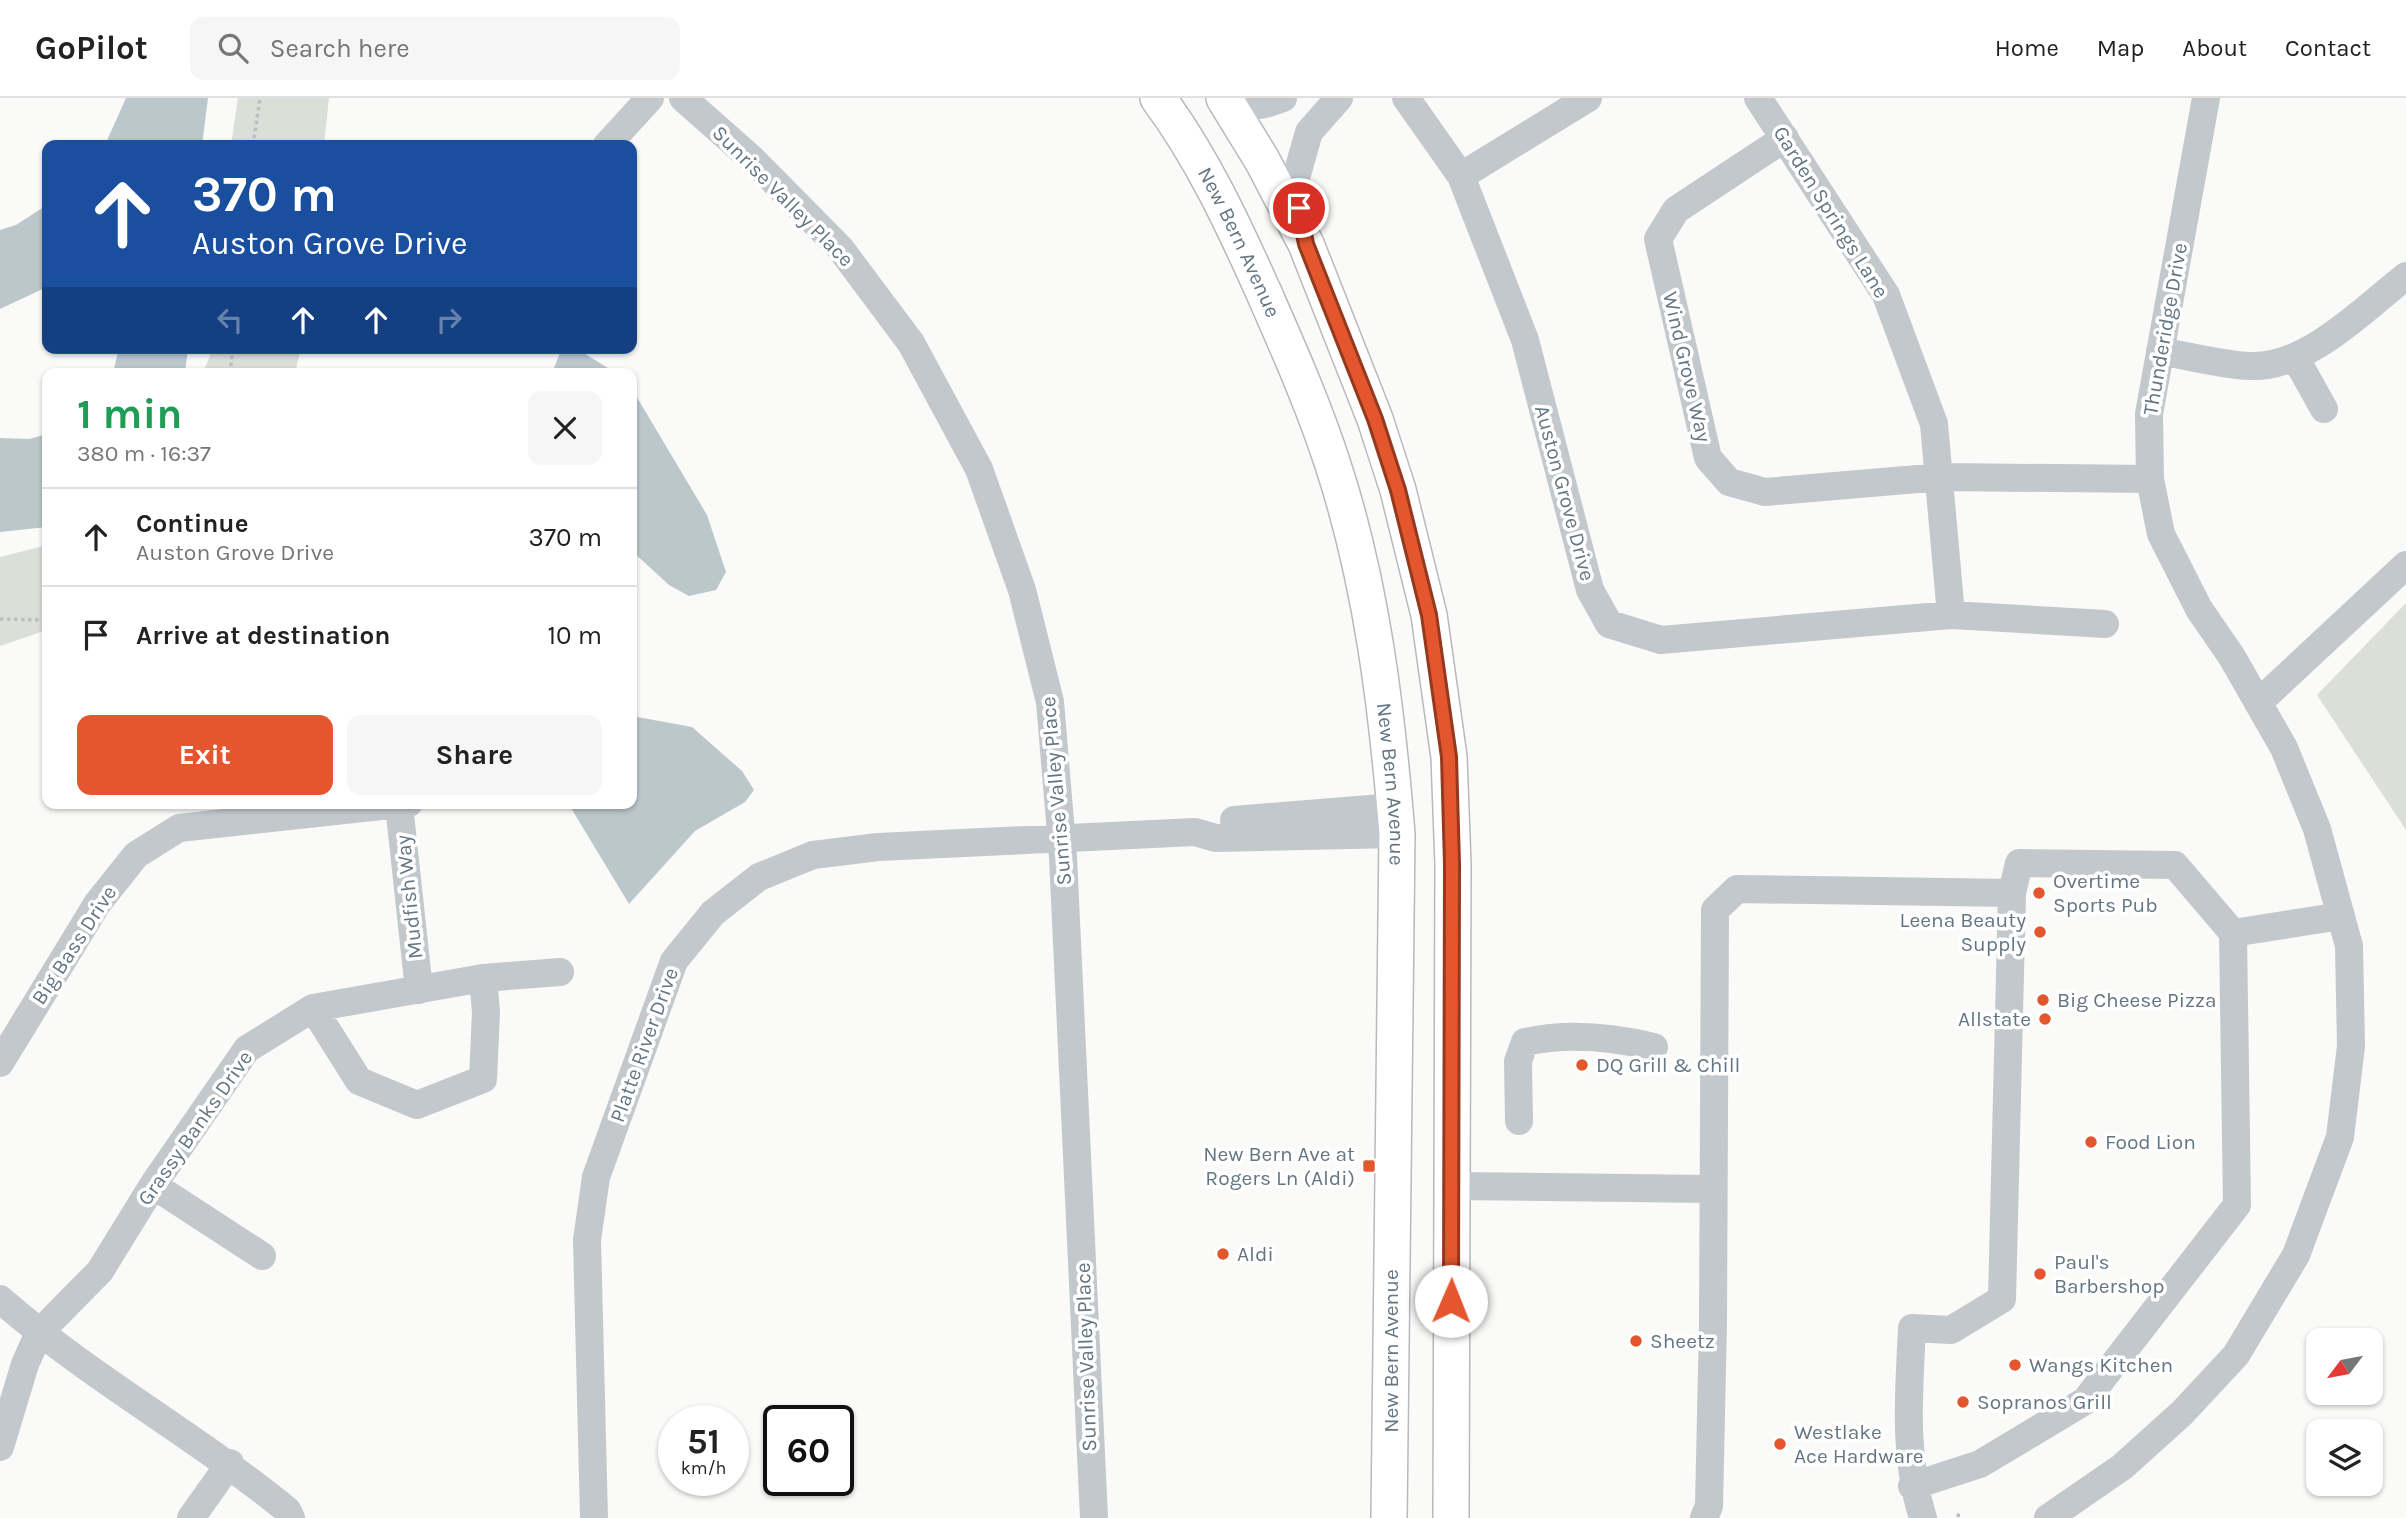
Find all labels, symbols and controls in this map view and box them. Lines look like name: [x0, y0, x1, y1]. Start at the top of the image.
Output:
search box: [190, 17, 680, 80]
text: GoPilot: [35, 29, 148, 67]
icon: search: [214, 29, 252, 67]
text: Search here: [270, 33, 410, 64]
text: Home: [1995, 34, 2059, 62]
text: Map: [2097, 34, 2144, 62]
text: About: [2182, 34, 2247, 62]
text: Contact: [2285, 34, 2371, 62]
street label: Sunrise Valley Place: [708, 121, 858, 271]
street label: Garden Springs Lane: [1768, 122, 1894, 302]
street label: New Bern Avenue: [1193, 163, 1285, 321]
text: 370 m: [192, 166, 337, 223]
icon: ahead: [77, 168, 168, 259]
pin: [1269, 178, 1329, 238]
icon: arrive: [1280, 189, 1318, 227]
text: Auston Grove Drive: [192, 225, 468, 262]
street label: Thunderidge Drive: [2138, 241, 2192, 417]
street label: Wind Grove Way: [1658, 290, 1716, 445]
icon: left: [211, 301, 249, 339]
icon: ahead: [284, 301, 322, 339]
icon: ahead: [357, 301, 395, 339]
icon: right: [430, 301, 468, 339]
text: 1 min: [77, 389, 182, 439]
button: close: [528, 391, 602, 465]
street label: Auston Grove Drive: [1530, 403, 1600, 583]
text: 380 m · 16:37: [77, 440, 211, 467]
text: Continue: [136, 508, 248, 539]
icon: ahead: [77, 518, 115, 556]
text: 370 m: [529, 522, 602, 553]
text: Auston Grove Drive: [136, 539, 334, 566]
icon: arrive: [77, 616, 115, 654]
text: Arrive at destination: [136, 620, 390, 651]
text: 10 m: [547, 620, 602, 651]
street label: Sunrise Valley Place: [1036, 696, 1076, 886]
street label: New Bern Avenue: [1372, 701, 1409, 866]
button: Exit: [77, 715, 333, 795]
button: Share: [347, 715, 602, 795]
street label: Mudfish Way: [391, 834, 427, 960]
place label: Overtime Sports Pub: [2053, 869, 2158, 917]
street label: Big Bass Drive: [27, 881, 121, 1009]
marker: Overtime Sports Pub: [2031, 885, 2047, 901]
place label: Leena Beauty Supply: [1900, 908, 2026, 956]
marker: Leena Beauty Supply: [2032, 924, 2048, 940]
street label: Platte River Drive: [605, 964, 683, 1126]
place label: Big Cheese Pizza: [2057, 988, 2216, 1012]
marker: Big Cheese Pizza: [2035, 992, 2051, 1008]
place label: Allstate: [1958, 1007, 2031, 1031]
marker: Allstate: [2037, 1011, 2053, 1027]
street label: Grassy Banks Drive: [133, 1046, 257, 1210]
place label: DQ Grill & Chill: [1596, 1053, 1740, 1077]
marker: DQ Grill & Chill: [1574, 1057, 1590, 1073]
place label: Food Lion: [2105, 1130, 2196, 1154]
marker: Food Lion: [2083, 1134, 2099, 1150]
place label: New Bern Ave at Rogers Ln (Aldi): [1203, 1142, 1355, 1190]
marker: New Bern Ave at Rogers Ln (Aldi): [1361, 1158, 1377, 1174]
place label: Aldi: [1237, 1242, 1274, 1266]
marker: Aldi: [1215, 1246, 1231, 1262]
place label: Paul's Barbershop: [2054, 1250, 2164, 1298]
street label: Sunrise Valley Place: [1071, 1262, 1101, 1452]
position arrow: [1414, 1264, 1488, 1338]
marker: Paul's Barbershop: [2032, 1266, 2048, 1282]
street label: New Bern Avenue: [1379, 1269, 1403, 1433]
north arrow: [2306, 1328, 2384, 1405]
map controls: [2306, 1328, 2383, 1496]
place label: Sheetz: [1650, 1329, 1715, 1353]
marker: Sheetz: [1628, 1333, 1644, 1349]
place label: Wangs Kitchen: [2029, 1353, 2173, 1377]
marker: Wangs Kitchen: [2007, 1357, 2023, 1373]
place label: Sopranos Grill: [1977, 1390, 2112, 1414]
marker: Sopranos Grill: [1955, 1394, 1971, 1410]
speed limit sign: 60: [763, 1405, 854, 1496]
button: layers: [2306, 1419, 2383, 1496]
place label: Westlake Ace Hardware: [1794, 1420, 1923, 1468]
text: 51: [687, 1421, 720, 1462]
marker: Westlake Ace Hardware: [1772, 1436, 1788, 1452]
text: km/h: [681, 1457, 726, 1479]

